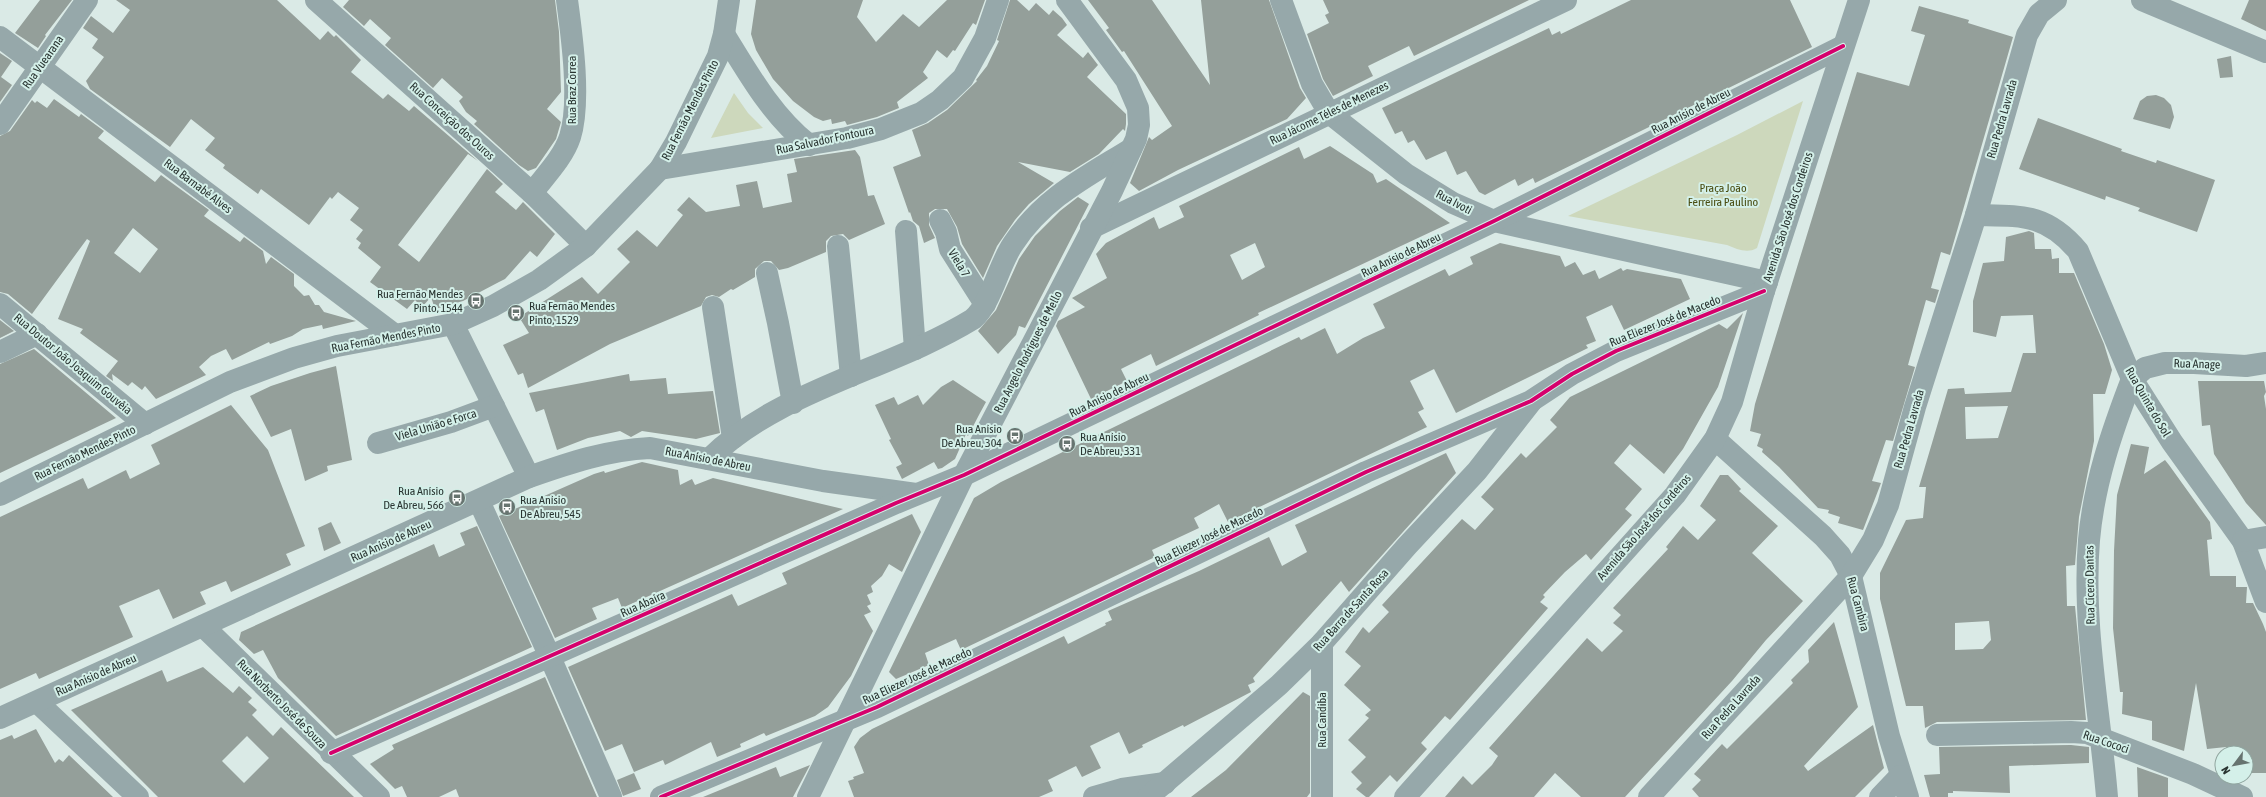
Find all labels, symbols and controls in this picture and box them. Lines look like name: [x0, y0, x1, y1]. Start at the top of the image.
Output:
street label: Rua Vuearana: [20, 33, 66, 91]
street label: Rua Braz Correa: [565, 56, 579, 124]
street label: Rua Fernão Mendes Pinto: [659, 57, 722, 163]
street label: Rua Jácome Téles de Menezes: [1267, 78, 1391, 148]
street label: Rua Pedra Lavrada: [1984, 78, 2020, 160]
street label: Rua Conceição dos Ouros: [407, 79, 497, 163]
street label: Rua Anísio de Abreu: [1649, 85, 1733, 137]
street label: Rua Salvador Fontoura: [775, 123, 875, 157]
street label: Avenida São José dos Cordeiros: [1760, 150, 1816, 284]
street label: Rua Barnabé Alves: [161, 156, 235, 216]
park label: Praça João Ferreira Paulino: [1688, 181, 1758, 209]
street label: Rua Ivoti: [1434, 187, 1474, 217]
street label: Rua Anísio de Abreu: [1359, 230, 1443, 280]
street label: Viela 7: [945, 246, 973, 280]
place label: Rua Fernão Mendes Pinto, 1544: [377, 287, 463, 315]
street label: Rua Angelo Rodrigues de Mello: [991, 288, 1065, 416]
bus stop icon: Rua Fernão Mendes Pinto, 1544: [466, 291, 486, 311]
street label: Rua Eliezer José de Macedo: [1607, 292, 1723, 350]
place label: Rua Fernão Mendes Pinto, 1529: [529, 299, 615, 327]
bus stop icon: Rua Fernão Mendes Pinto, 1529: [506, 303, 526, 323]
street label: Rua Doutor João Joaquim Gouvêia: [11, 311, 135, 417]
street label: Rua Fernão Mendes Pinto: [330, 320, 442, 355]
street label: Rua Anage: [2173, 356, 2221, 372]
street label: Rua Quinta do Sol: [2122, 365, 2174, 440]
street label: Rua Anísio de Abreu: [1067, 370, 1151, 420]
street label: Rua Pedra Lavrada: [1891, 388, 1927, 470]
street label: Viela União e Forca: [394, 406, 478, 444]
street label: Rua Fernão Mendes Pinto: [32, 422, 138, 484]
place label: Rua Anísio De Abreu, 304: [941, 422, 1002, 450]
bus stop icon: Rua Anísio De Abreu, 304: [1005, 426, 1025, 446]
place label: Rua Anísio De Abreu, 331: [1080, 430, 1141, 458]
bus stop icon: Rua Anísio De Abreu, 331: [1057, 434, 1077, 454]
street label: Rua Anísio de Abreu: [664, 444, 752, 474]
street label: Avenida São José dos Cordeiros: [1594, 471, 1694, 583]
place label: Rua Anísio De Abreu, 566: [383, 484, 444, 512]
bus stop icon: Rua Anísio De Abreu, 566: [447, 488, 467, 508]
place label: Rua Anísio De Abreu, 545: [520, 493, 581, 521]
bus stop icon: Rua Anísio De Abreu, 545: [497, 497, 517, 517]
street label: Rua Eliezer José de Macedo: [1153, 504, 1266, 568]
street label: Rua Anísio de Abreu: [348, 517, 434, 565]
street label: Rua Cícero Dantas: [2082, 545, 2098, 625]
street label: Rua Barra de Santa Rosa: [1310, 566, 1392, 654]
street label: Rua Cambira: [1844, 575, 1872, 633]
street label: Rua Abaíra: [618, 588, 668, 620]
street label: Rua Eliezer José de Macedo: [860, 644, 974, 707]
street label: Rua Anísio de Abreu: [53, 651, 139, 699]
street label: Rua Norberto José de Souza: [234, 656, 330, 752]
street label: Rua Pedra Lavrada: [1698, 672, 1764, 742]
street label: Rua Candiba: [1315, 692, 1329, 748]
street label: Rua Cococi: [2081, 728, 2131, 756]
north arrow: [2214, 745, 2254, 785]
text: N: [2219, 764, 2232, 776]

